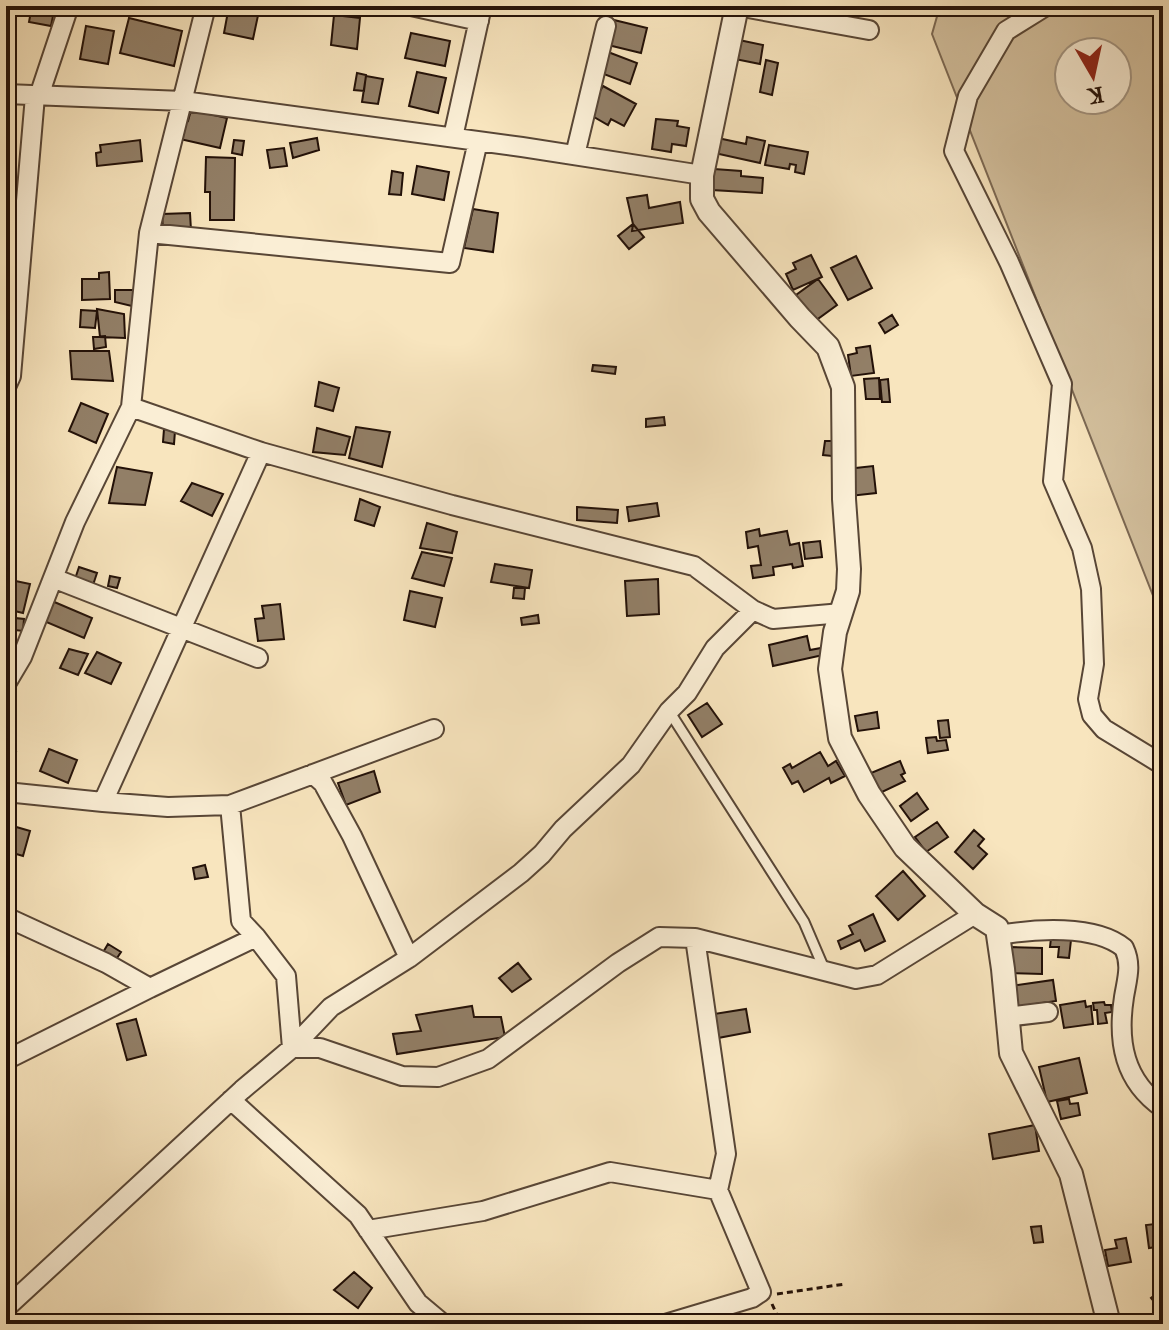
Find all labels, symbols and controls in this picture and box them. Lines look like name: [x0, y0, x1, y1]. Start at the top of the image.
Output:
north arrow: [1053, 36, 1133, 116]
text: K: [1085, 81, 1106, 110]

